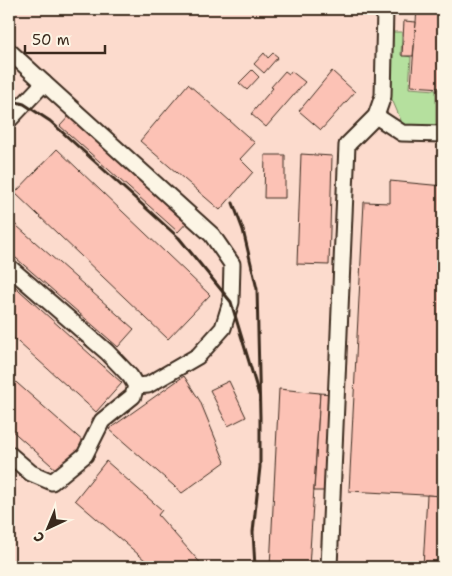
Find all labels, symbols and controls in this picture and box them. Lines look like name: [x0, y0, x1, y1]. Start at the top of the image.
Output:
scale bar: [25, 22, 105, 54]
text: 50 m: [32, 30, 70, 50]
north arrow: [22, 504, 72, 554]
text: С: [30, 528, 48, 547]

